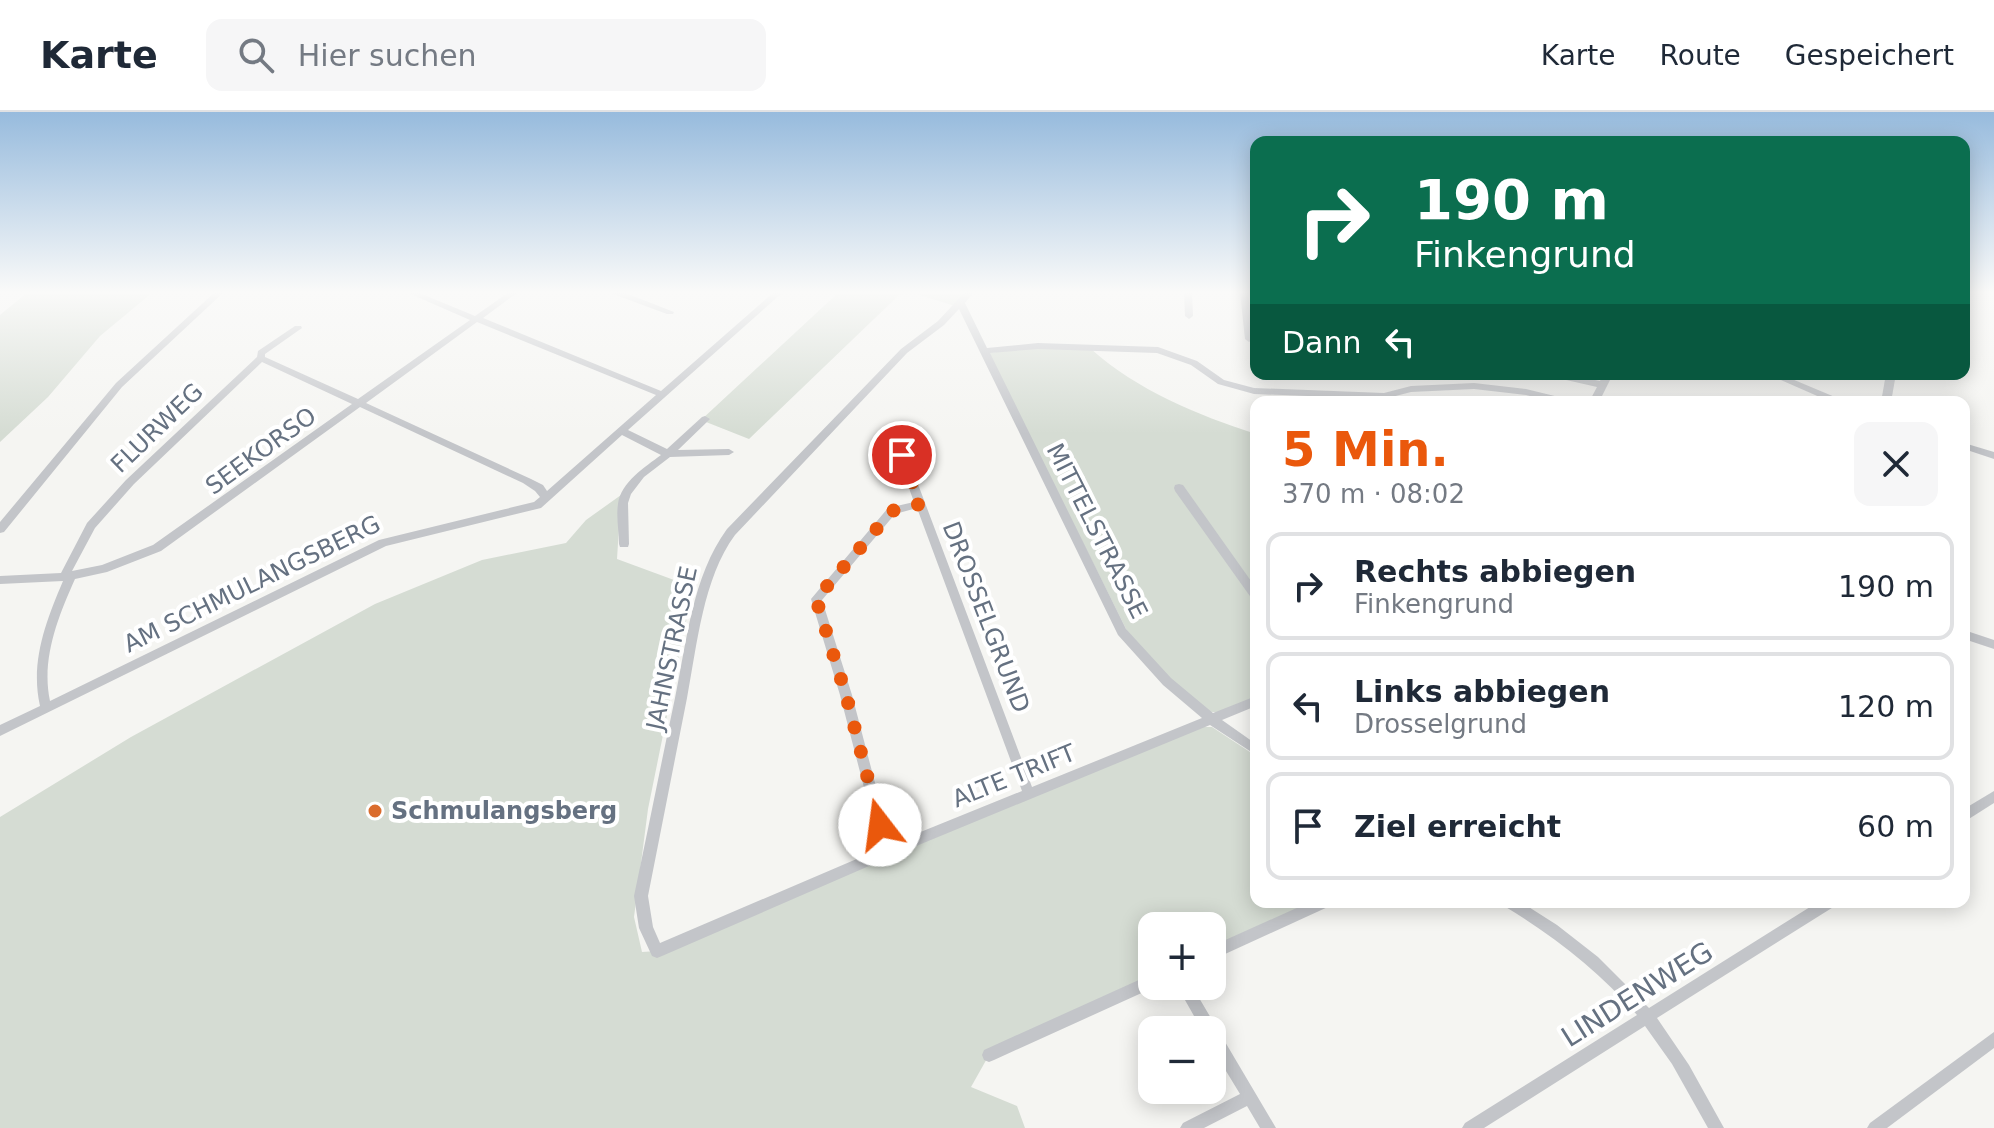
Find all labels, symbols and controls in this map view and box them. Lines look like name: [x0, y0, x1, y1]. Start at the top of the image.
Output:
search box: [206, 19, 766, 91]
text: Karte: [40, 33, 158, 77]
icon: search: [234, 33, 278, 77]
text: Hier suchen: [298, 38, 477, 73]
text: Karte: [1541, 39, 1616, 72]
text: Route: [1660, 39, 1741, 72]
text: Gespeichert: [1785, 39, 1954, 72]
text: 190 m: [1414, 167, 1609, 232]
icon: right: [1282, 168, 1386, 272]
text: Finkengrund: [1414, 234, 1636, 275]
icon: left: [1378, 320, 1422, 364]
text: Dann: [1282, 325, 1362, 360]
street label: FLURWEG: [105, 377, 209, 479]
street label: SEEKORSO: [200, 402, 322, 500]
pin: [868, 421, 936, 489]
text: 5 Min.: [1282, 421, 1449, 477]
button: close: [1854, 422, 1938, 506]
icon: arrive: [880, 433, 924, 477]
street label: MITTELSTRASSE: [1041, 439, 1153, 623]
text: 370 m · 08:02: [1282, 479, 1465, 509]
street label: AM SCHMULANGSBERG: [119, 510, 385, 658]
street label: DROSSELGRUND: [937, 518, 1035, 716]
text: Rechts abbiegen: [1354, 554, 1636, 589]
street label: JAHNSTRASSE: [641, 564, 703, 734]
icon: right: [1286, 564, 1330, 608]
text: 190 m: [1838, 569, 1934, 604]
text: Finkengrund: [1354, 589, 1514, 619]
text: Links abbiegen: [1354, 674, 1610, 709]
icon: left: [1286, 684, 1330, 728]
text: 120 m: [1838, 689, 1934, 724]
text: Drosselgrund: [1354, 709, 1527, 739]
street label: ALTE TRIFT: [948, 738, 1080, 813]
position arrow: [838, 783, 922, 867]
place label: Schmulangsberg: [391, 797, 617, 825]
marker: Schmulangsberg: [366, 802, 384, 820]
icon: arrive: [1286, 804, 1330, 848]
text: Ziel erreicht: [1354, 809, 1561, 844]
text: 60 m: [1857, 809, 1934, 844]
map controls: [1138, 912, 1226, 1104]
button: +: [1138, 912, 1226, 1000]
street label: LINDENWEG: [1556, 935, 1719, 1054]
button: −: [1138, 1016, 1226, 1104]

